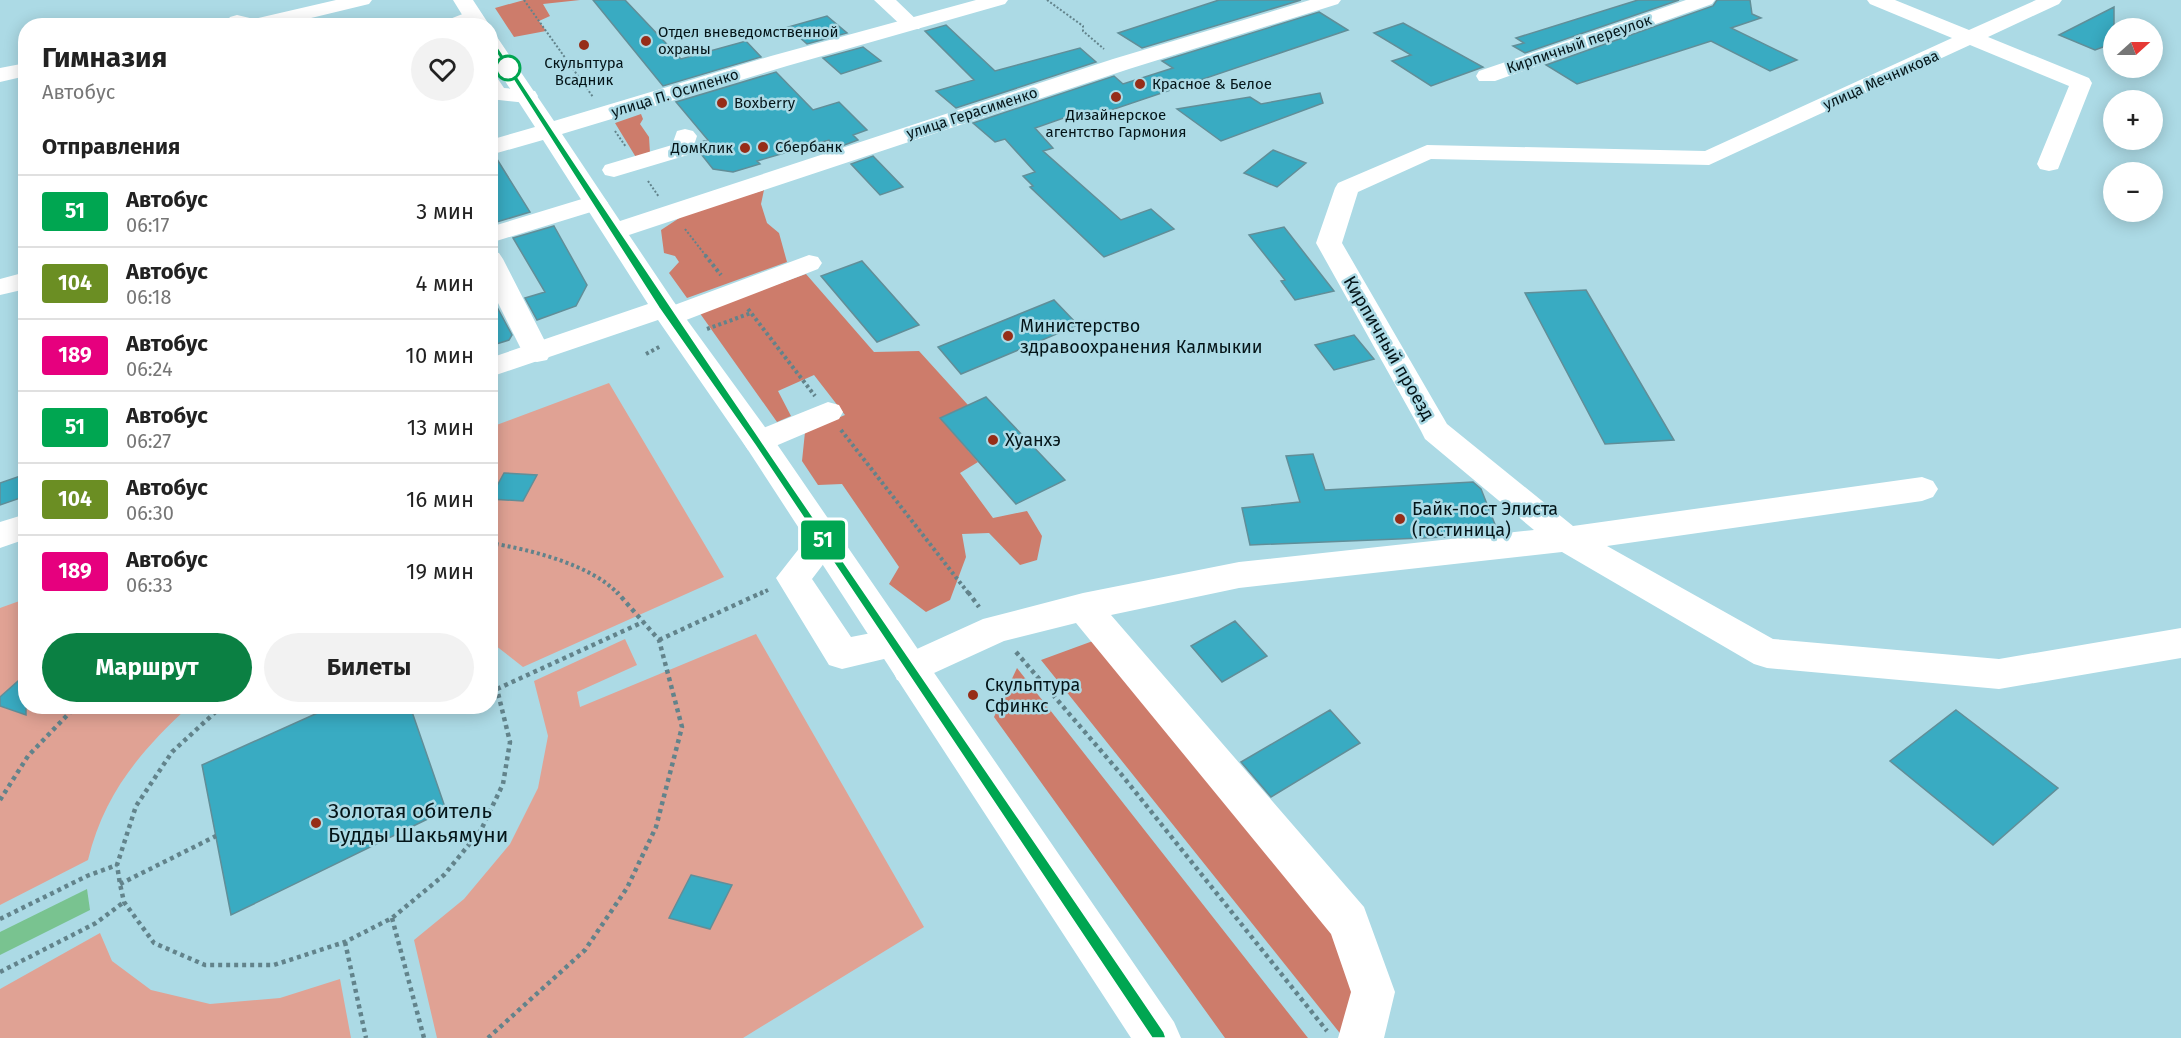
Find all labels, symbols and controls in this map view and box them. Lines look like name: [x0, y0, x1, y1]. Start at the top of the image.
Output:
street label: Кирпичный переулок: [1504, 11, 1654, 77]
north arrow: [2103, 18, 2163, 78]
map controls: [2103, 18, 2163, 222]
place label: Отдел вневедомственной охраны: [658, 23, 839, 58]
marker: Отдел вневедомственной охраны: [639, 34, 653, 48]
button: heart: [411, 38, 474, 101]
marker: Скульптура Всадник: [577, 38, 591, 52]
text: Гимназия: [42, 41, 167, 74]
street label: улица Мечникова: [1820, 46, 1942, 114]
place label: Скульптура Всадник: [544, 54, 624, 89]
unlabelled marker: [495, 55, 521, 81]
street label: улица П. Осипенко: [609, 65, 741, 121]
place label: Красное & Белое: [1152, 75, 1272, 93]
marker: Красное & Белое: [1133, 77, 1147, 91]
text: Автобус: [42, 80, 115, 104]
street label: улица Герасименко: [904, 83, 1040, 143]
marker: Дизайнерское агентство Гармония: [1109, 90, 1123, 104]
button: +: [2103, 90, 2163, 150]
place label: Boxberry: [734, 94, 796, 112]
marker: Boxberry: [715, 96, 729, 110]
place label: Дизайнерское агентство Гармония: [1046, 106, 1186, 141]
text: Отправления: [42, 133, 180, 160]
place label: Сбербанк: [775, 138, 843, 156]
place label: ДомКлик: [670, 139, 733, 157]
marker: Сбербанк: [756, 140, 770, 154]
marker: ДомКлик: [738, 141, 752, 155]
button: −: [2103, 162, 2163, 222]
text: Автобус: [126, 186, 208, 213]
text: 51: [65, 198, 85, 224]
text: 3 мин: [416, 198, 474, 225]
text: 06:17: [126, 213, 169, 237]
text: Автобус: [126, 258, 208, 285]
text: 104: [58, 270, 92, 296]
text: 4 мин: [415, 270, 474, 297]
street label: Кирпичный проезд: [1339, 272, 1439, 424]
text: 06:18: [126, 285, 172, 309]
place label: Министерство здравоохранения Калмыкии: [1020, 315, 1263, 358]
marker: Министерство здравоохранения Калмыкии: [1001, 329, 1015, 343]
text: Автобус: [126, 330, 208, 357]
text: 189: [58, 342, 92, 368]
text: 10 мин: [405, 342, 474, 369]
text: 06:24: [126, 357, 173, 381]
text: Автобус: [126, 402, 208, 429]
text: 51: [65, 414, 85, 440]
text: 13 мин: [407, 414, 474, 441]
text: 06:27: [126, 429, 171, 453]
place label: Хуанхэ: [1005, 429, 1061, 451]
marker: Хуанхэ: [986, 433, 1000, 447]
text: Автобус: [126, 474, 208, 501]
text: 104: [58, 486, 92, 512]
text: 16 мин: [406, 486, 474, 513]
place label: Байк-пост Элиста (гостиница): [1412, 498, 1558, 541]
text: 06:30: [126, 501, 174, 525]
marker: Байк-пост Элиста (гостиница): [1393, 512, 1407, 526]
line badge: 51: [796, 520, 850, 560]
text: 51: [813, 527, 833, 553]
text: Автобус: [126, 546, 208, 573]
text: 189: [58, 558, 92, 584]
text: 19 мин: [406, 558, 474, 585]
text: 06:33: [126, 573, 173, 597]
button: Маршрут: [42, 633, 252, 702]
button: Билеты: [264, 633, 474, 702]
place label: Скульптура Сфинкс: [985, 674, 1080, 717]
marker: Скульптура Сфинкс: [966, 688, 980, 702]
place label: Золотая обитель Будды Шакьямуни: [328, 798, 508, 848]
marker: Золотая обитель Будды Шакьямуни: [309, 816, 323, 830]

